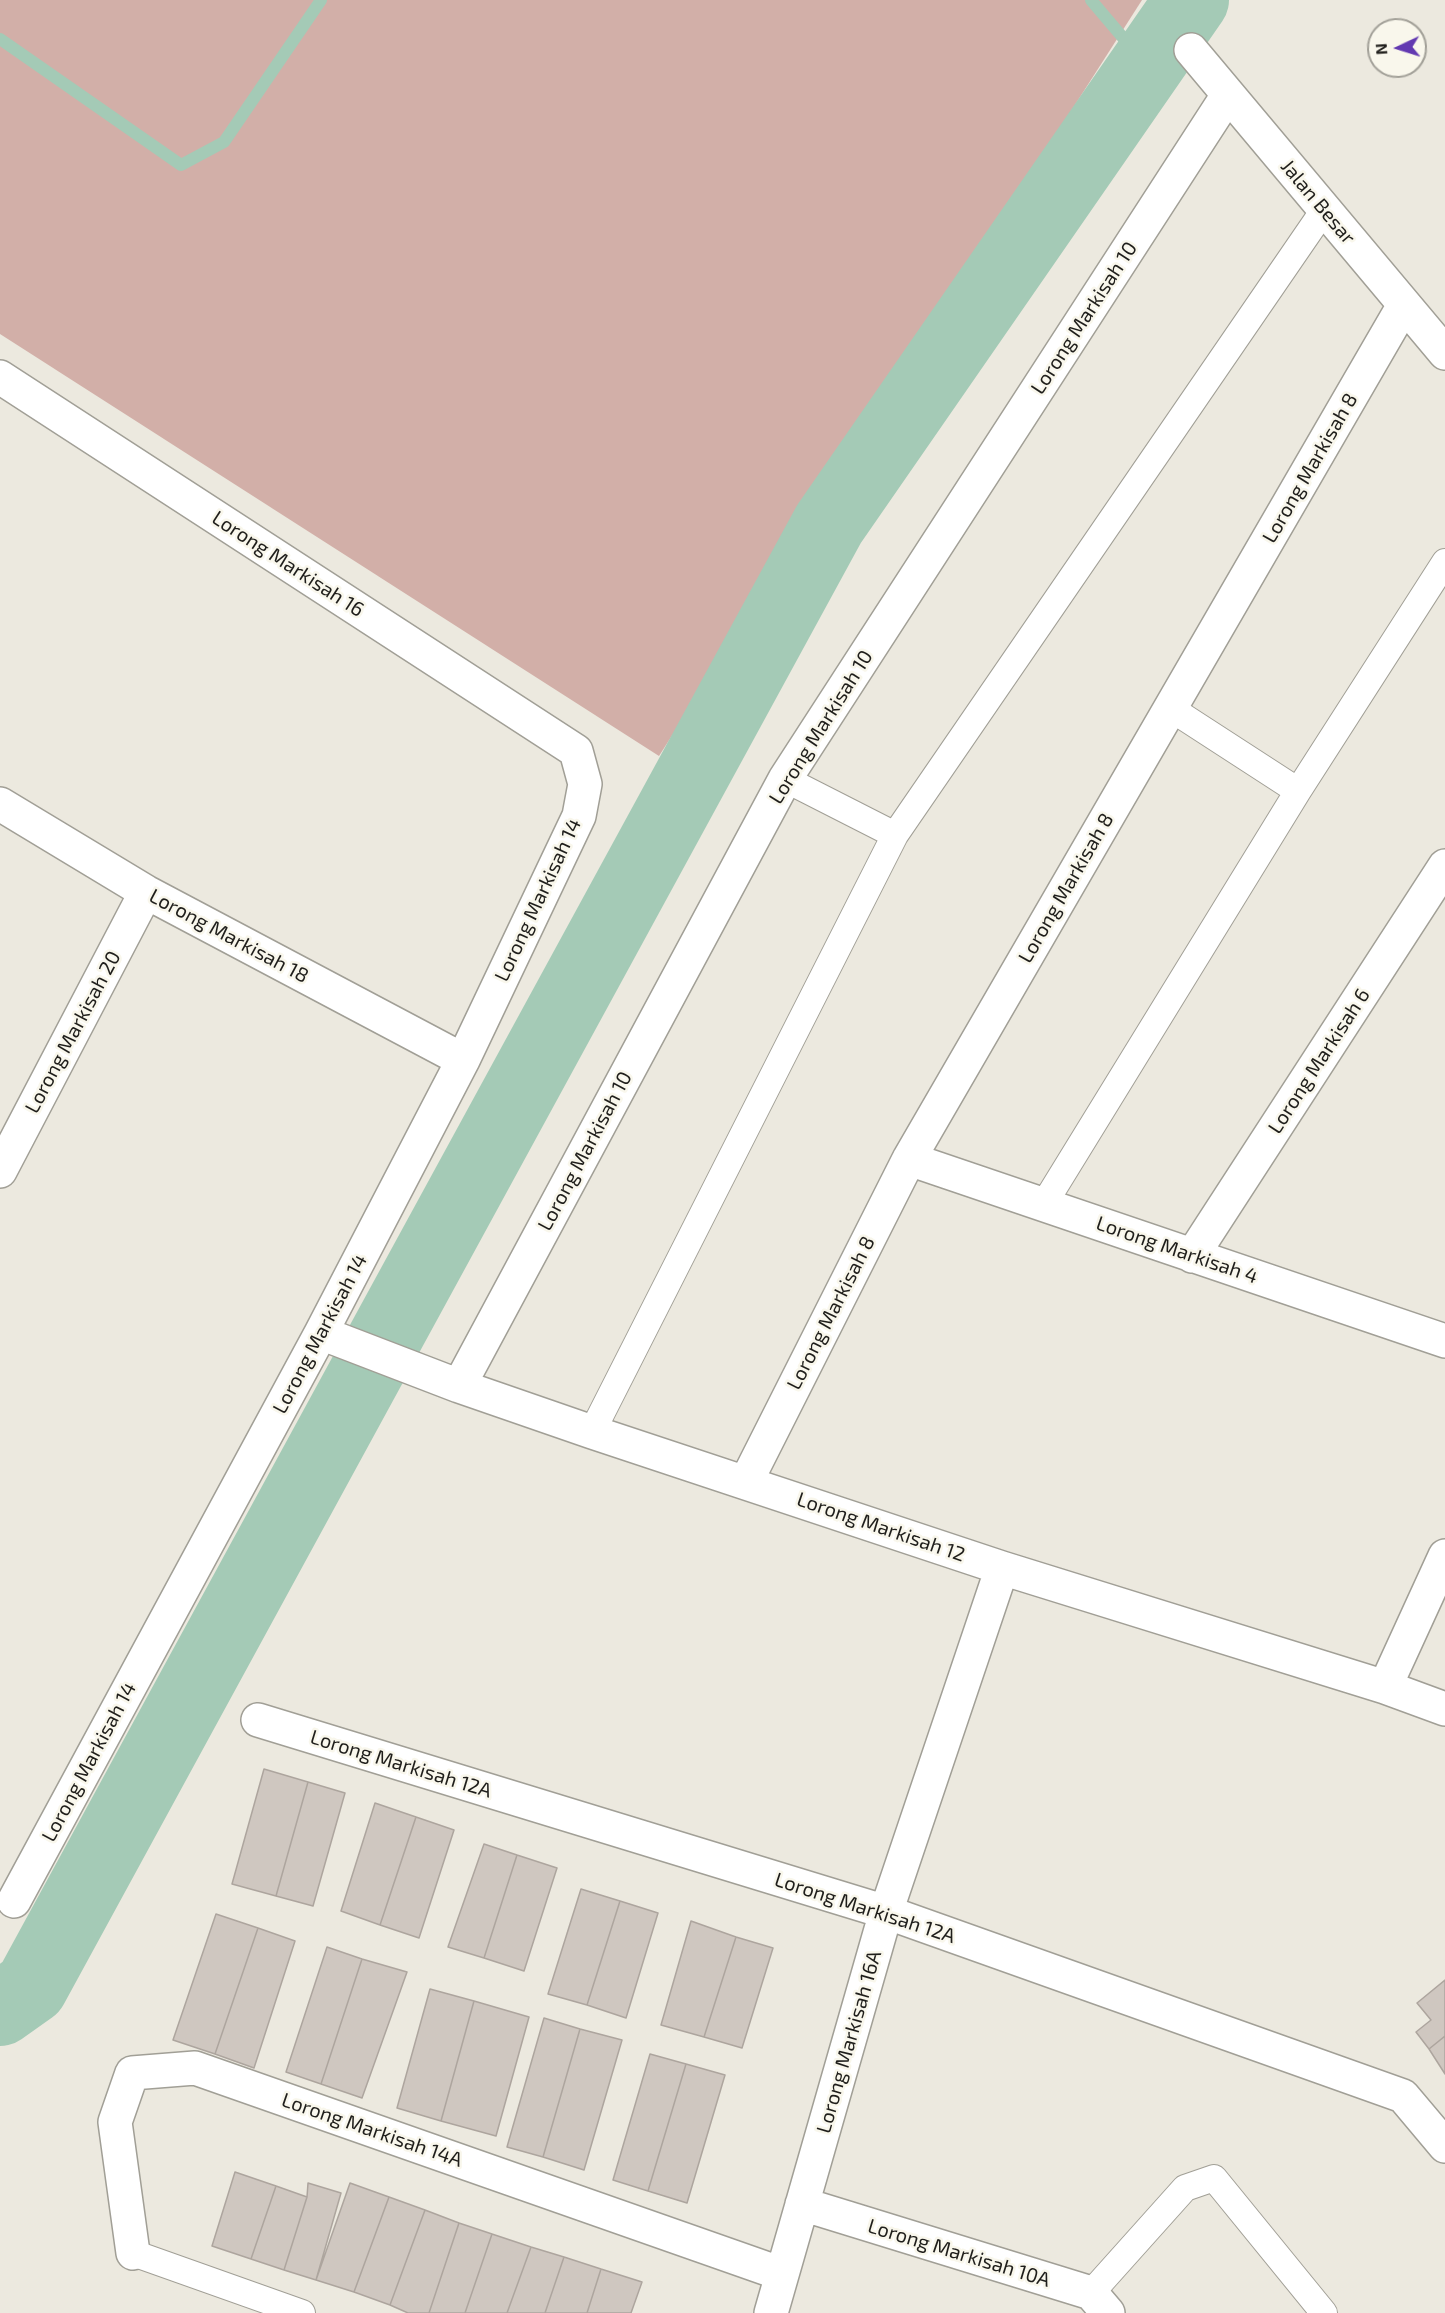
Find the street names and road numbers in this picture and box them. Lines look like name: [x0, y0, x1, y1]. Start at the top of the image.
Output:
street label: Jalan Besar: [1276, 155, 1360, 249]
street label: Lorong Markisah 10: [1026, 237, 1142, 399]
street label: Lorong Markisah 8: [1257, 389, 1363, 547]
street label: Lorong Markisah 16: [208, 506, 368, 622]
street label: Lorong Markisah 10: [764, 646, 878, 808]
street label: Lorong Markisah 8: [1013, 809, 1119, 967]
street label: Lorong Markisah 14: [490, 815, 586, 985]
street label: Lorong Markisah 18: [145, 884, 313, 988]
street label: Lorong Markisah 20: [20, 947, 126, 1117]
street label: Lorong Markisah 6: [1263, 984, 1375, 1138]
street label: Lorong Markisah 10: [533, 1067, 637, 1235]
street label: Lorong Markisah 4: [1093, 1211, 1261, 1289]
street label: Lorong Markisah 8: [782, 1232, 880, 1394]
street label: Lorong Markisah 14: [268, 1250, 372, 1418]
street label: Lorong Markisah 12: [794, 1487, 968, 1567]
street label: Lorong Markisah 14: [37, 1678, 141, 1846]
street label: Lorong Markisah 12A: [307, 1725, 495, 1803]
street label: Lorong Markisah 12A: [772, 1867, 958, 1949]
street label: Lorong Markisah 16A: [811, 1948, 887, 2136]
street label: Lorong Markisah 14A: [278, 2088, 466, 2172]
street label: Lorong Markisah 10A: [865, 2214, 1053, 2292]

